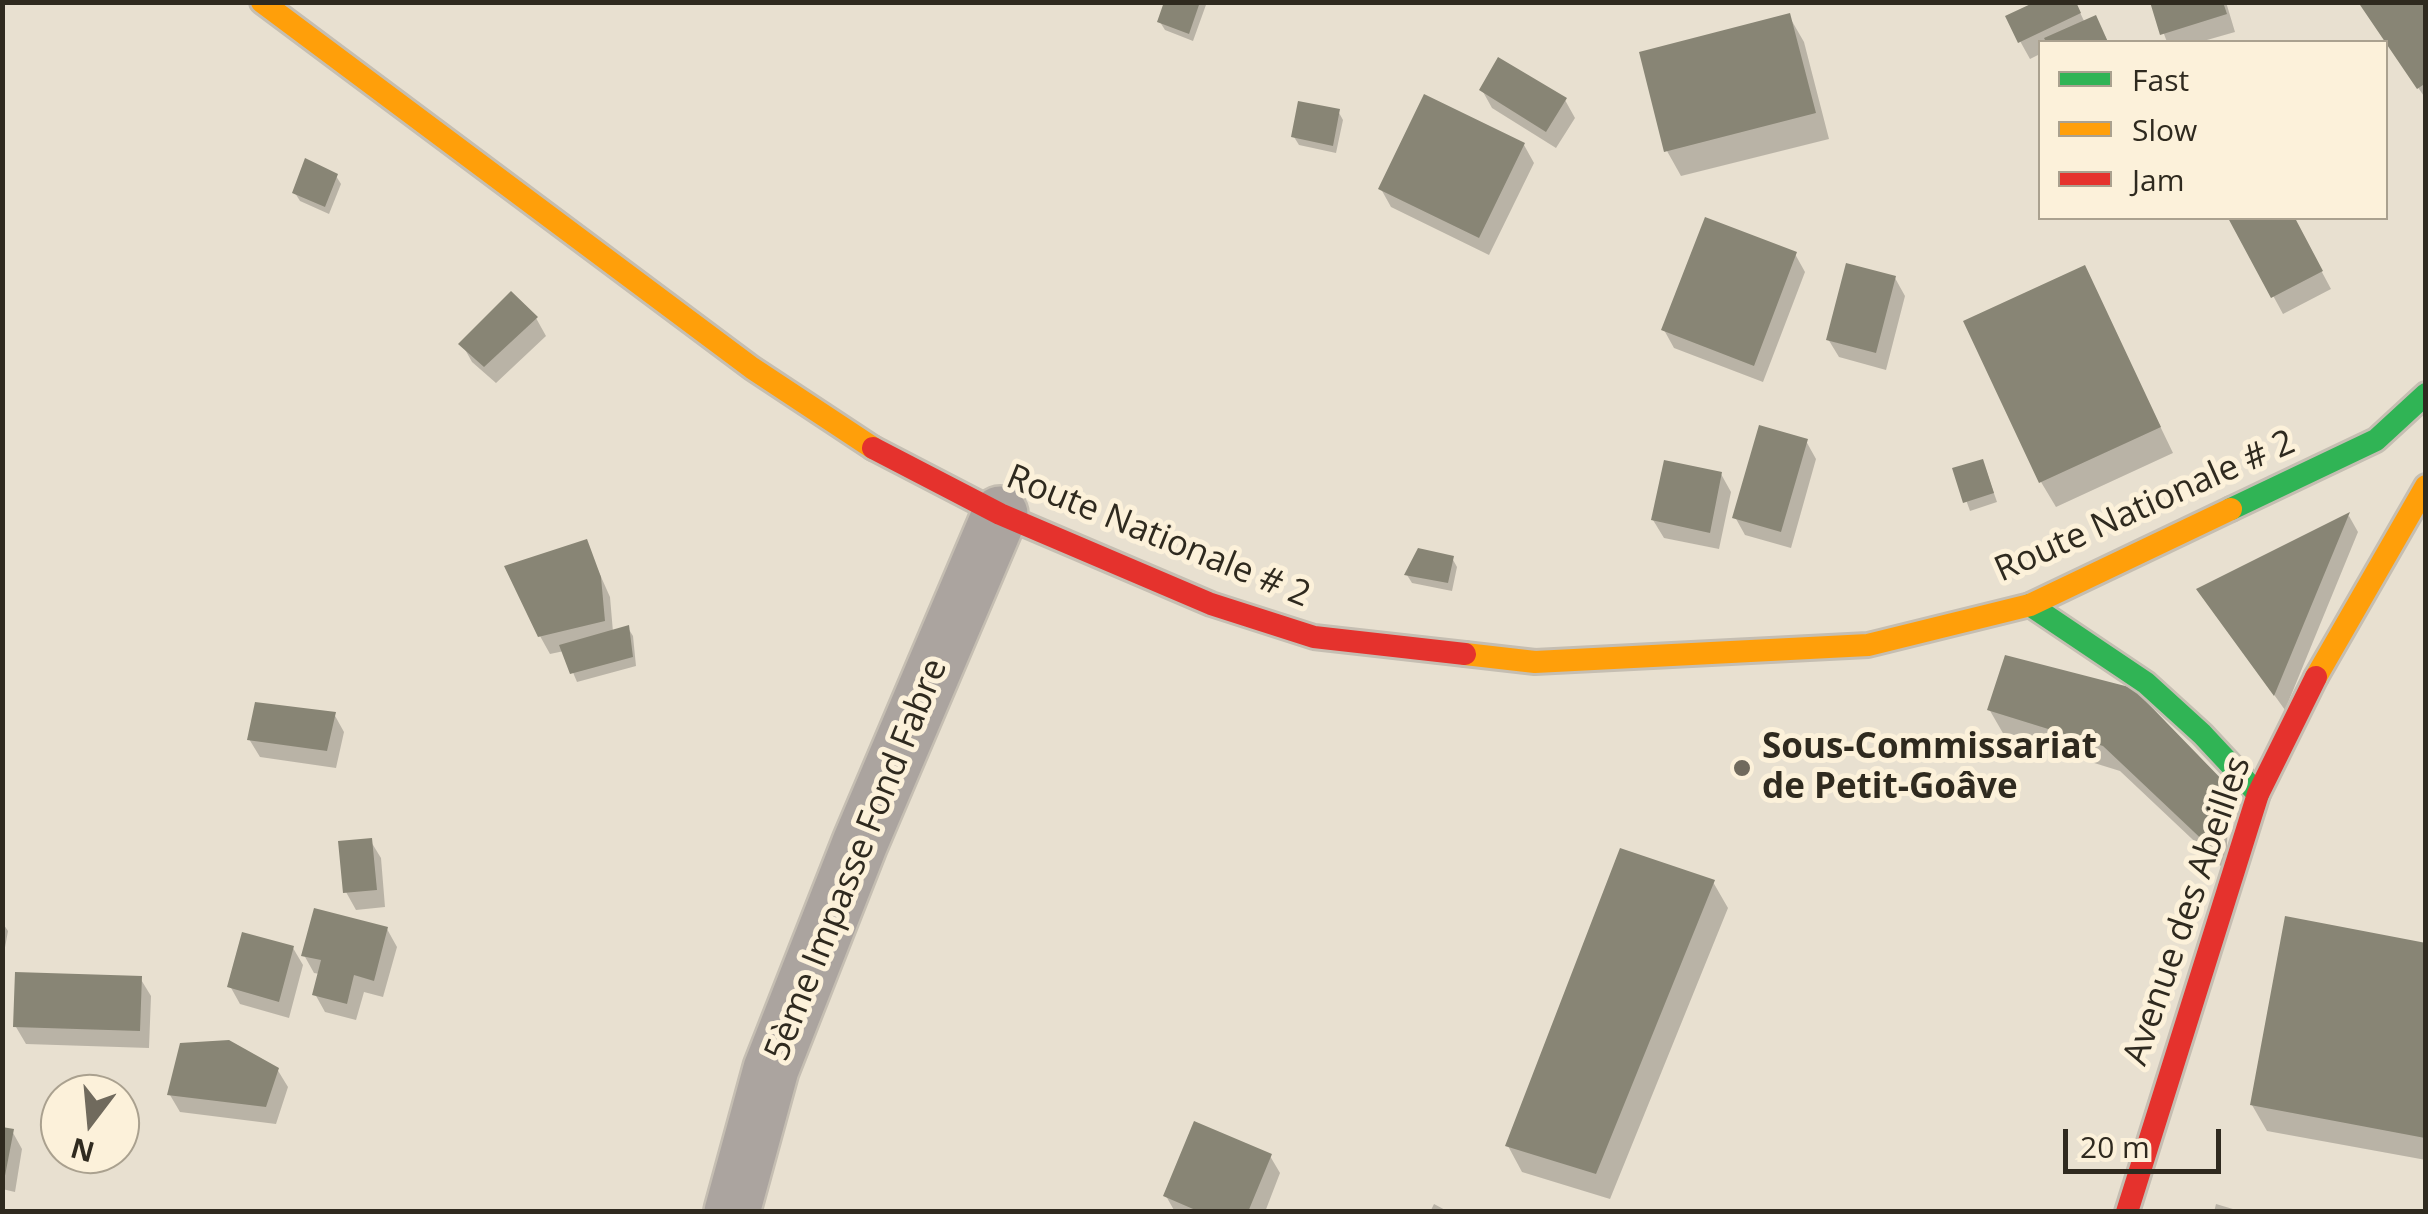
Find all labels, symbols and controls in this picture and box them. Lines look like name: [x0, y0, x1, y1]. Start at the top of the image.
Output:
legend: [2038, 40, 2388, 220]
text: Fast: [2132, 59, 2189, 100]
text: Slow: [2132, 109, 2197, 150]
text: Jam: [2132, 159, 2185, 200]
street label: Route Nationale # 2: [1989, 422, 2301, 592]
street label: Route Nationale # 2: [1000, 457, 1316, 617]
street label: 5ème Impasse Fond Fabre: [757, 653, 957, 1067]
place label: Sous-Commissariat de Petit-Goâve: [1762, 727, 2097, 809]
street label: Avenue des Abeilles: [2115, 751, 2261, 1071]
marker: Sous-Commissariat de Petit-Goâve: [1731, 757, 1753, 779]
north arrow: [40, 1074, 140, 1174]
scale bar: [2068, 1109, 2226, 1171]
text: 20 m: [2080, 1126, 2150, 1167]
text: N: [66, 1130, 98, 1172]

